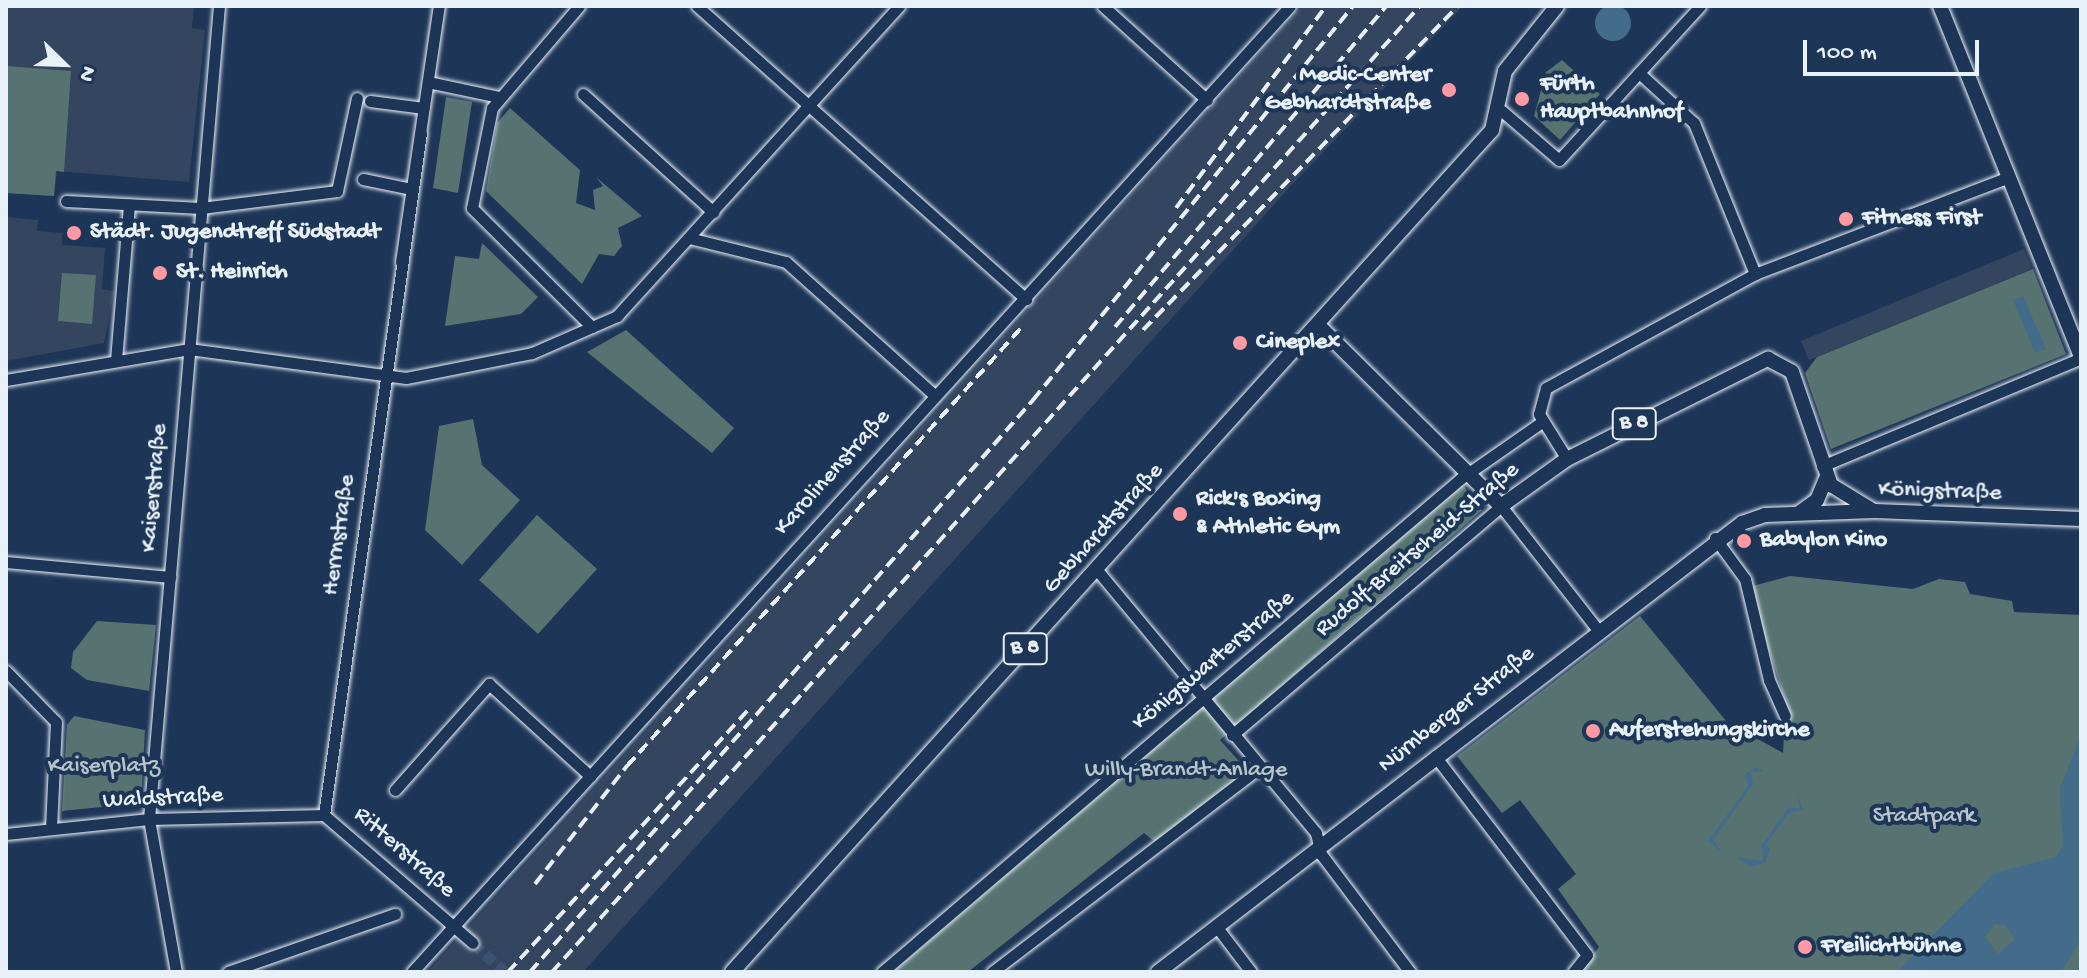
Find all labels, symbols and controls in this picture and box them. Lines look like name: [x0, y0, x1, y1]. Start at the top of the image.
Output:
north arrow: [24, 24, 104, 104]
scale bar: [1807, 24, 1983, 74]
text: 100 m: [1817, 39, 1877, 68]
text: N: [71, 62, 101, 85]
place label: Medic-Center Gebhardtstraße: [1265, 62, 1431, 118]
place label: Fürth Hauptbahnhof: [1540, 71, 1683, 127]
marker: Medic-Center Gebhardtstraße: [1438, 79, 1460, 101]
marker: Fürth Hauptbahnhof: [1511, 88, 1533, 110]
place label: Fitness First: [1862, 205, 1981, 233]
marker: Fitness First: [1837, 210, 1855, 228]
place label: Städt. Jugendtreff Südstadt: [90, 219, 380, 247]
marker: Städt. Jugendtreff Südstadt: [65, 224, 83, 242]
place label: St. Heinrich: [176, 259, 288, 287]
marker: St. Heinrich: [151, 264, 169, 282]
place label: Cineplex: [1256, 329, 1340, 357]
marker: Cineplex: [1231, 334, 1249, 352]
street label: Karolinenstraße: [769, 404, 897, 542]
road number: B 8: [1610, 406, 1658, 442]
street label: Kaiserstraße: [135, 423, 175, 553]
street label: Rudolf-Breitscheid-Straße: [1310, 456, 1526, 644]
street label: Gebhardtstraße: [1038, 458, 1170, 600]
street label: Herrnstraße: [317, 473, 363, 597]
street label: Königstraße: [1878, 475, 2002, 509]
place label: Rick's Boxing & Athletic Gym: [1196, 486, 1340, 542]
marker: Rick's Boxing & Athletic Gym: [1171, 505, 1189, 523]
place label: Babylon Kino: [1760, 527, 1887, 555]
marker: Babylon Kino: [1735, 532, 1753, 550]
street label: Königswarterstraße: [1127, 585, 1301, 737]
road number: B 8: [1001, 631, 1049, 667]
street label: Nürnberger Straße: [1373, 640, 1541, 780]
place label: Auferstehungskirche: [1609, 717, 1810, 745]
marker: Auferstehungskirche: [1584, 722, 1602, 740]
park label: Kaiserplatz: [48, 753, 160, 781]
park label: Willy-Brandt-Anlage: [1085, 757, 1287, 785]
street label: Waldstraße: [102, 781, 224, 817]
street label: Ritterstraße: [347, 801, 461, 905]
park label: Stadtpark: [1873, 803, 1975, 831]
place label: Freilichtbühne: [1821, 933, 1961, 961]
marker: Freilichtbühne: [1796, 938, 1814, 956]

